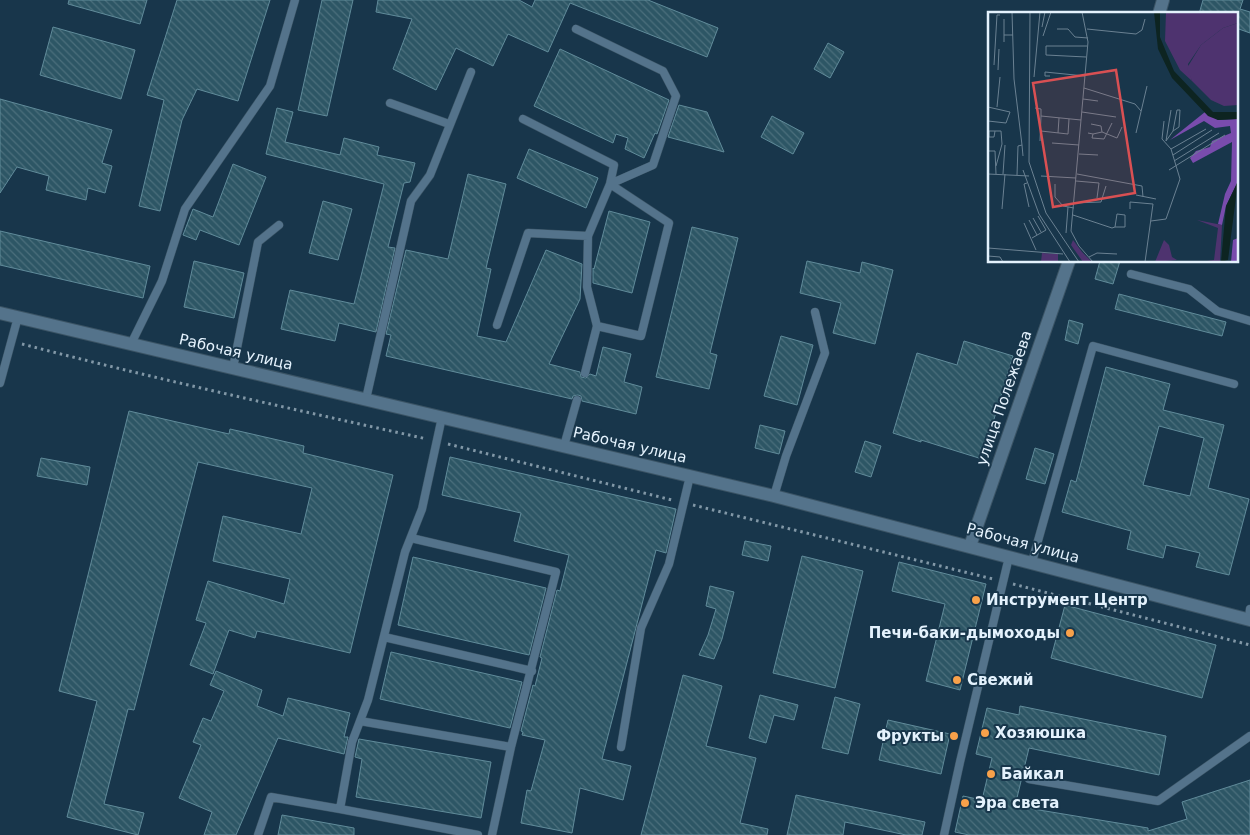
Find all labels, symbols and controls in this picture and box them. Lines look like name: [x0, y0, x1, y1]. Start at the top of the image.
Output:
inset map: [988, 12, 1238, 262]
street label: улица Полежаева: [972, 328, 1036, 468]
street label: Рабочая улица: [177, 330, 295, 374]
street label: Рабочая улица: [571, 423, 689, 467]
street label: Рабочая улица: [965, 519, 1081, 567]
place label: Инструмент Центр: [986, 591, 1148, 609]
marker: Инструмент Центр: [970, 594, 982, 606]
place label: Печи-баки-дымоходы: [869, 624, 1060, 642]
marker: Печи-баки-дымоходы: [1064, 627, 1076, 639]
place label: Свежий: [967, 671, 1034, 689]
marker: Свежий: [951, 674, 963, 686]
place label: Хозяюшка: [995, 724, 1086, 742]
place label: Фрукты: [876, 727, 944, 745]
marker: Хозяюшка: [979, 727, 991, 739]
marker: Фрукты: [948, 730, 960, 742]
place label: Байкал: [1001, 765, 1064, 783]
marker: Байкал: [985, 768, 997, 780]
place label: Эра света: [975, 794, 1059, 812]
marker: Эра света: [959, 797, 971, 809]

